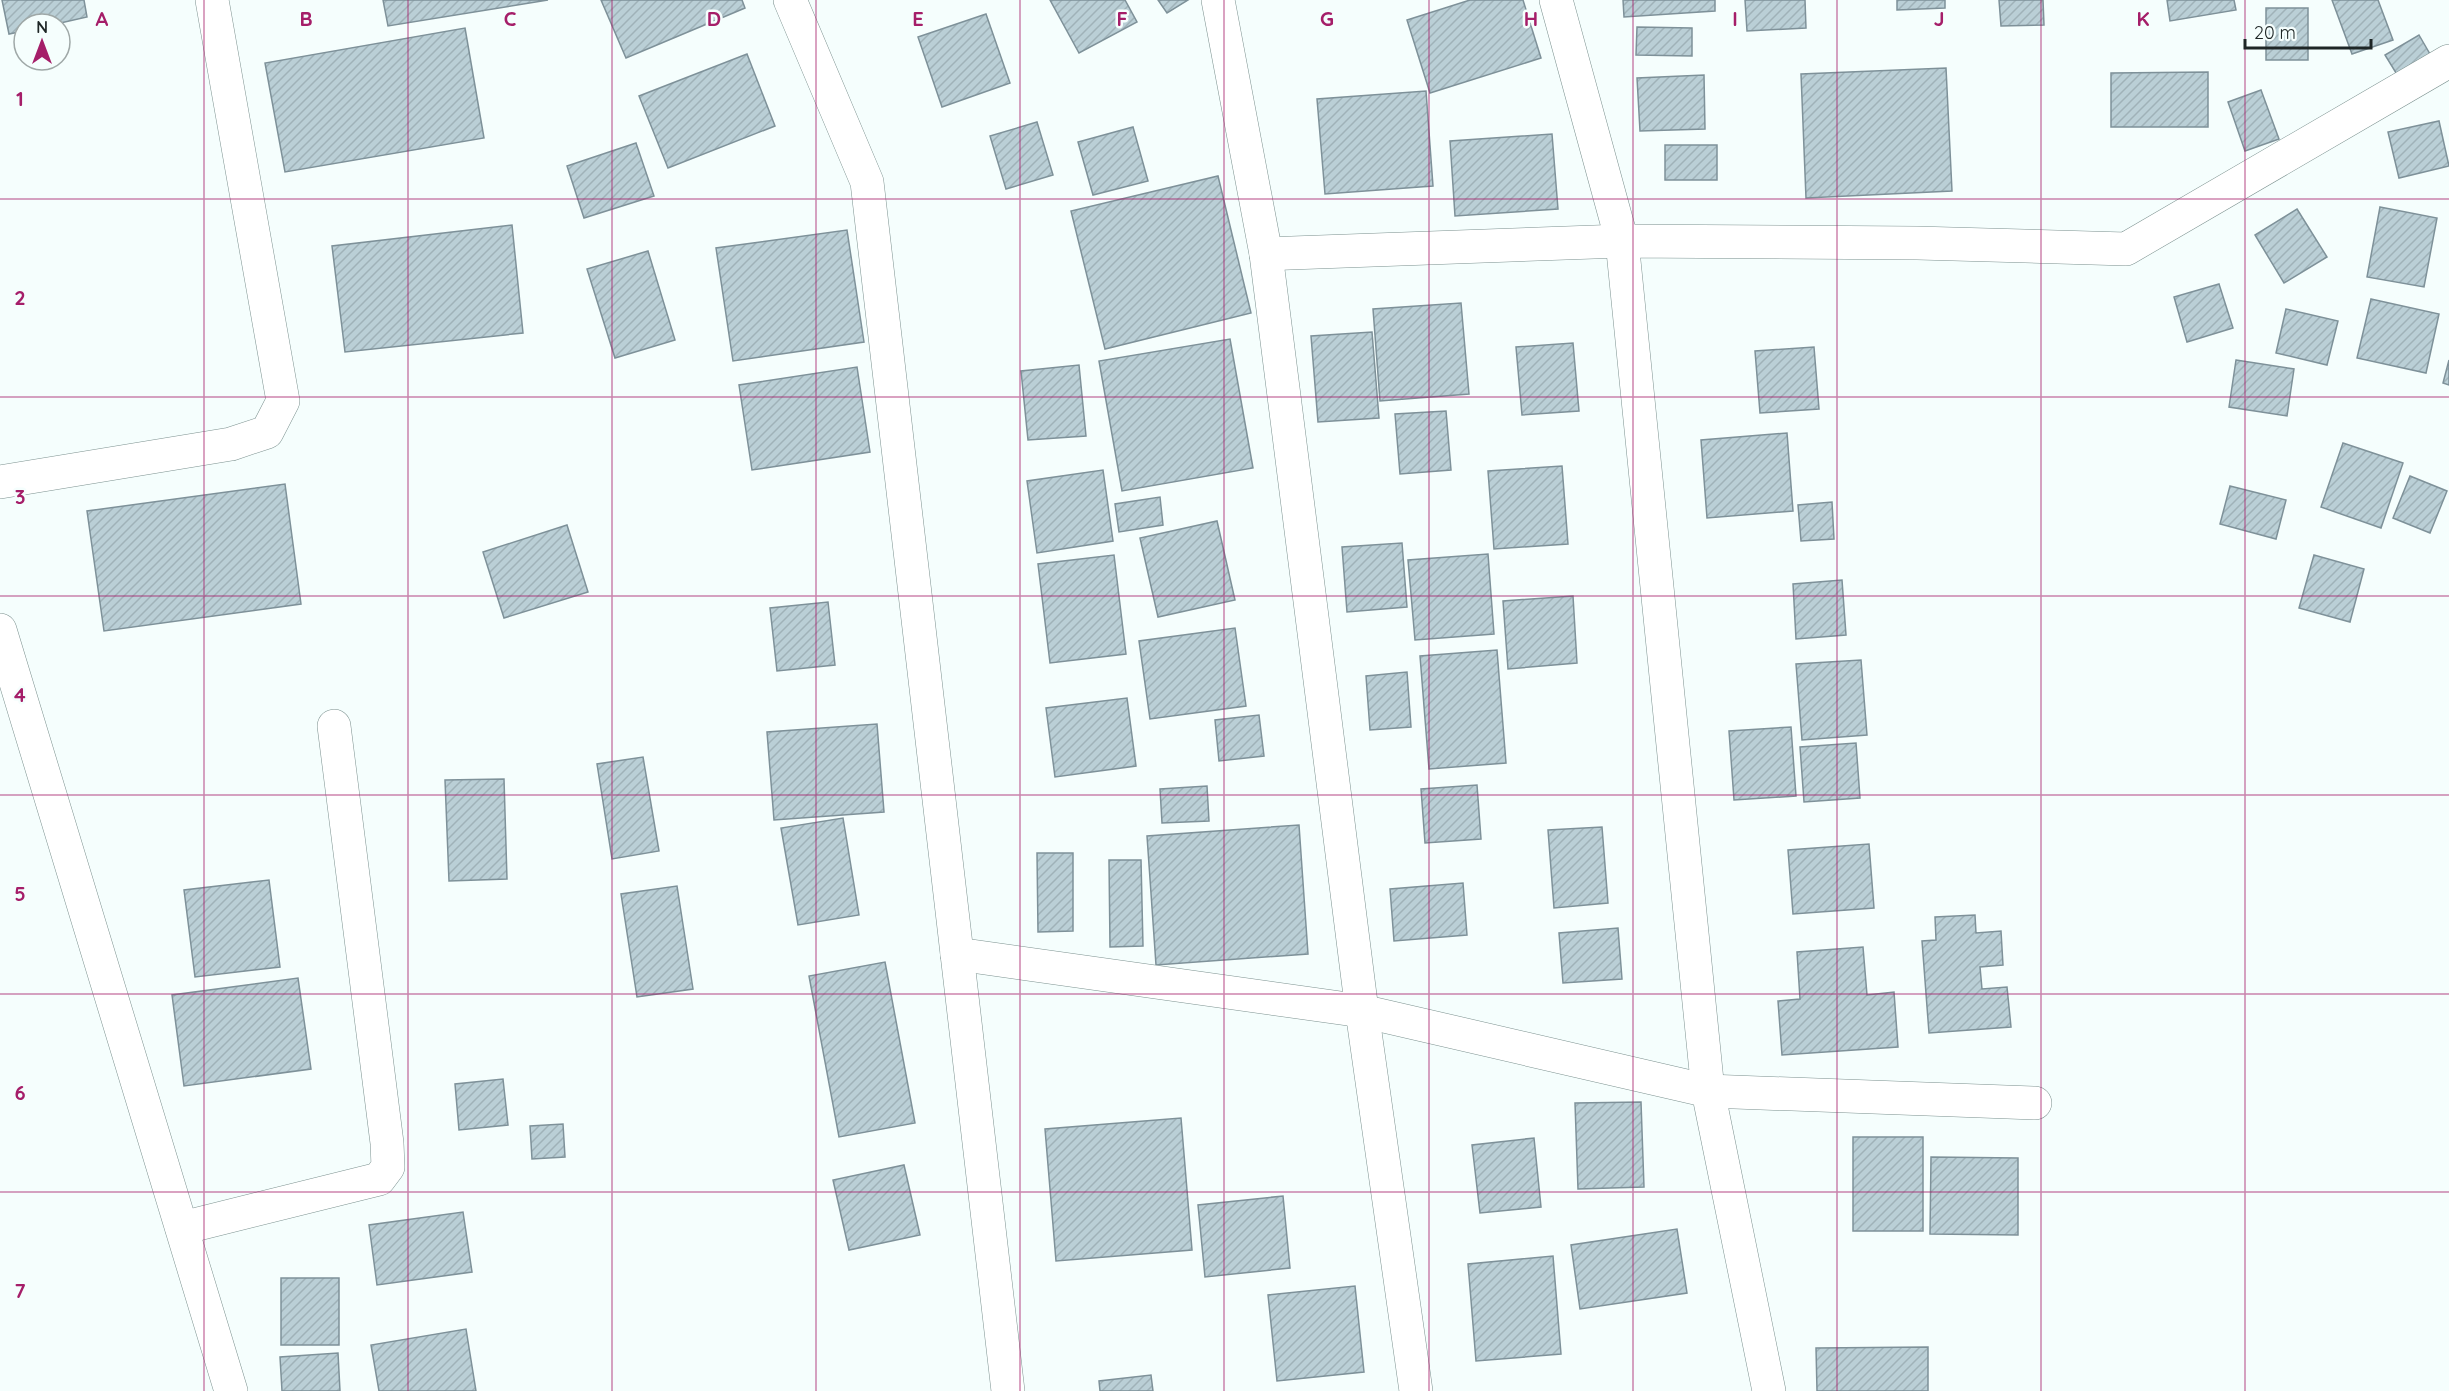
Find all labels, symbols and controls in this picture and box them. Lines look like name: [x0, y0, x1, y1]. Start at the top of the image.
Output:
text: A: [96, 6, 109, 31]
text: B: [299, 6, 313, 31]
text: C: [504, 6, 517, 31]
text: D: [707, 6, 721, 31]
text: E: [912, 6, 924, 31]
text: F: [1116, 6, 1128, 31]
text: G: [1320, 6, 1334, 31]
text: H: [1524, 6, 1538, 31]
text: I: [1732, 6, 1738, 31]
text: J: [1933, 6, 1945, 31]
text: K: [2136, 6, 2150, 31]
north arrow: [12, 12, 72, 72]
scale bar: [2245, 12, 2371, 50]
text: N: [36, 17, 48, 37]
text: 20 m: [2254, 21, 2296, 44]
text: 1: [16, 86, 24, 111]
text: 2: [14, 285, 26, 310]
text: 3: [15, 484, 25, 509]
text: 4: [14, 682, 26, 707]
text: 5: [14, 881, 26, 906]
text: 6: [14, 1080, 26, 1105]
text: 7: [15, 1278, 26, 1303]

